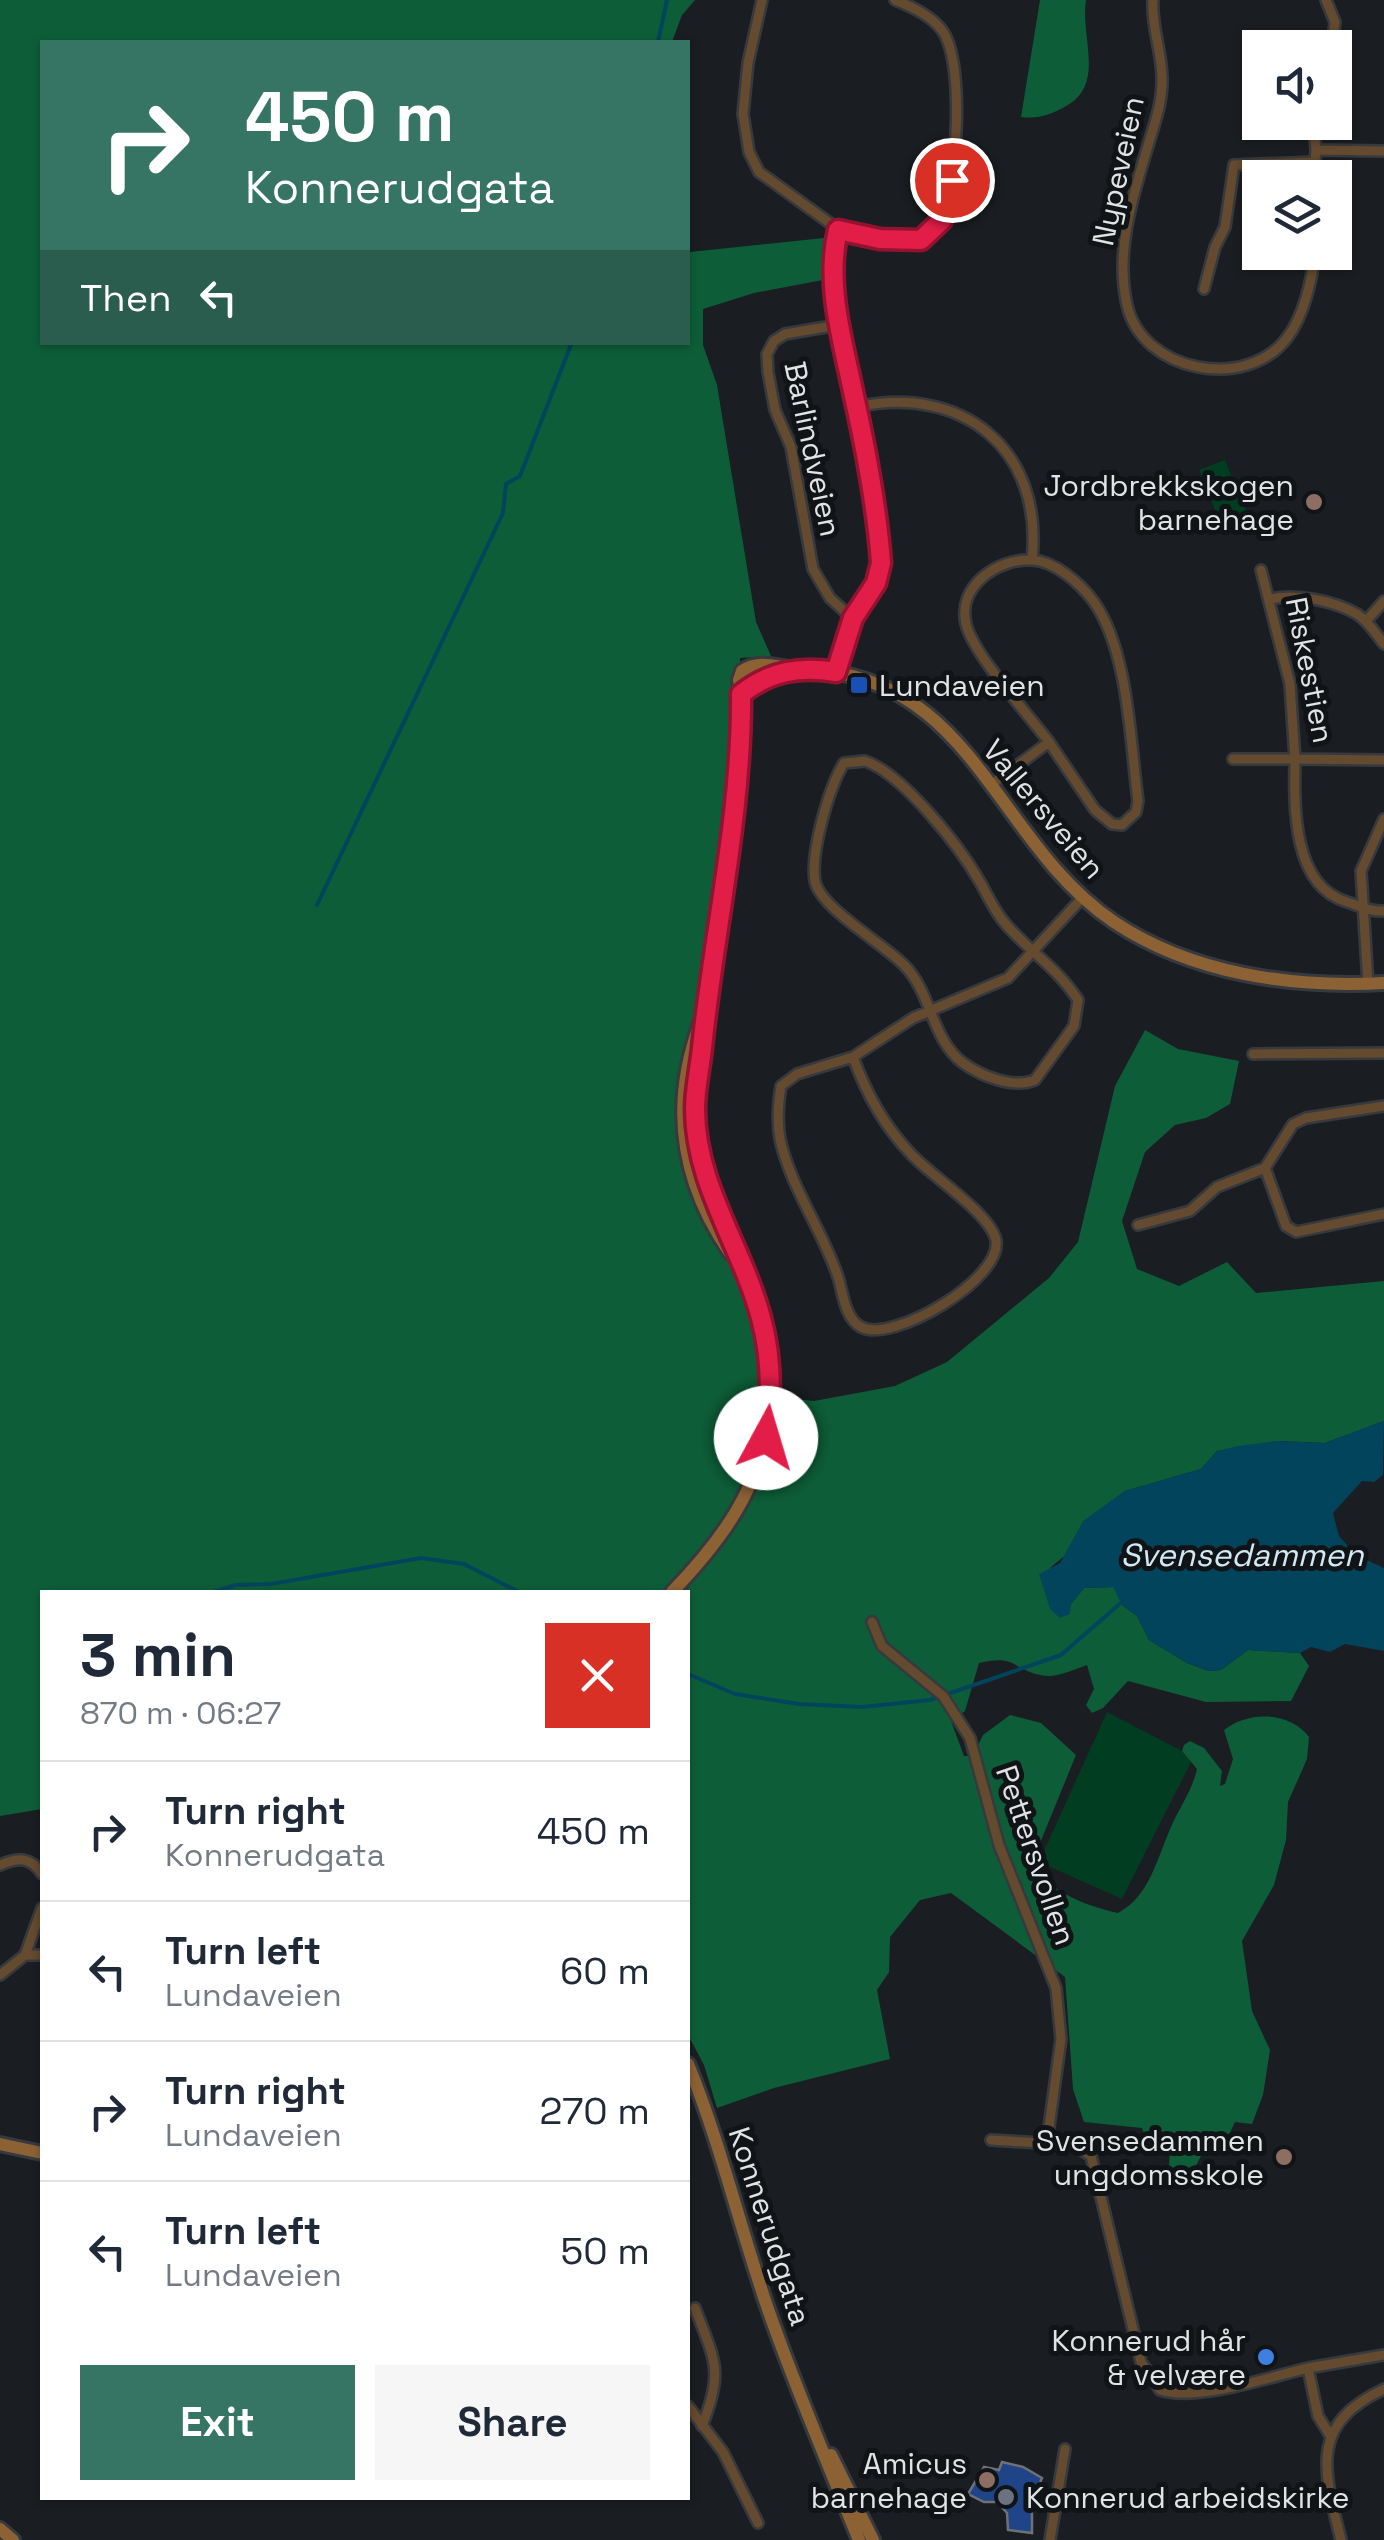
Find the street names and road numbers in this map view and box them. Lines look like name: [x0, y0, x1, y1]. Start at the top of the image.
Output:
street label: Nypeveien: [1083, 93, 1153, 249]
street label: Barlindveien: [775, 358, 851, 540]
street label: Riskestien: [1277, 594, 1343, 746]
street label: Vallersveien: [974, 731, 1114, 887]
street label: Pettersvollen: [987, 1760, 1085, 1950]
street label: Konnerudgata: [720, 2122, 820, 2330]

